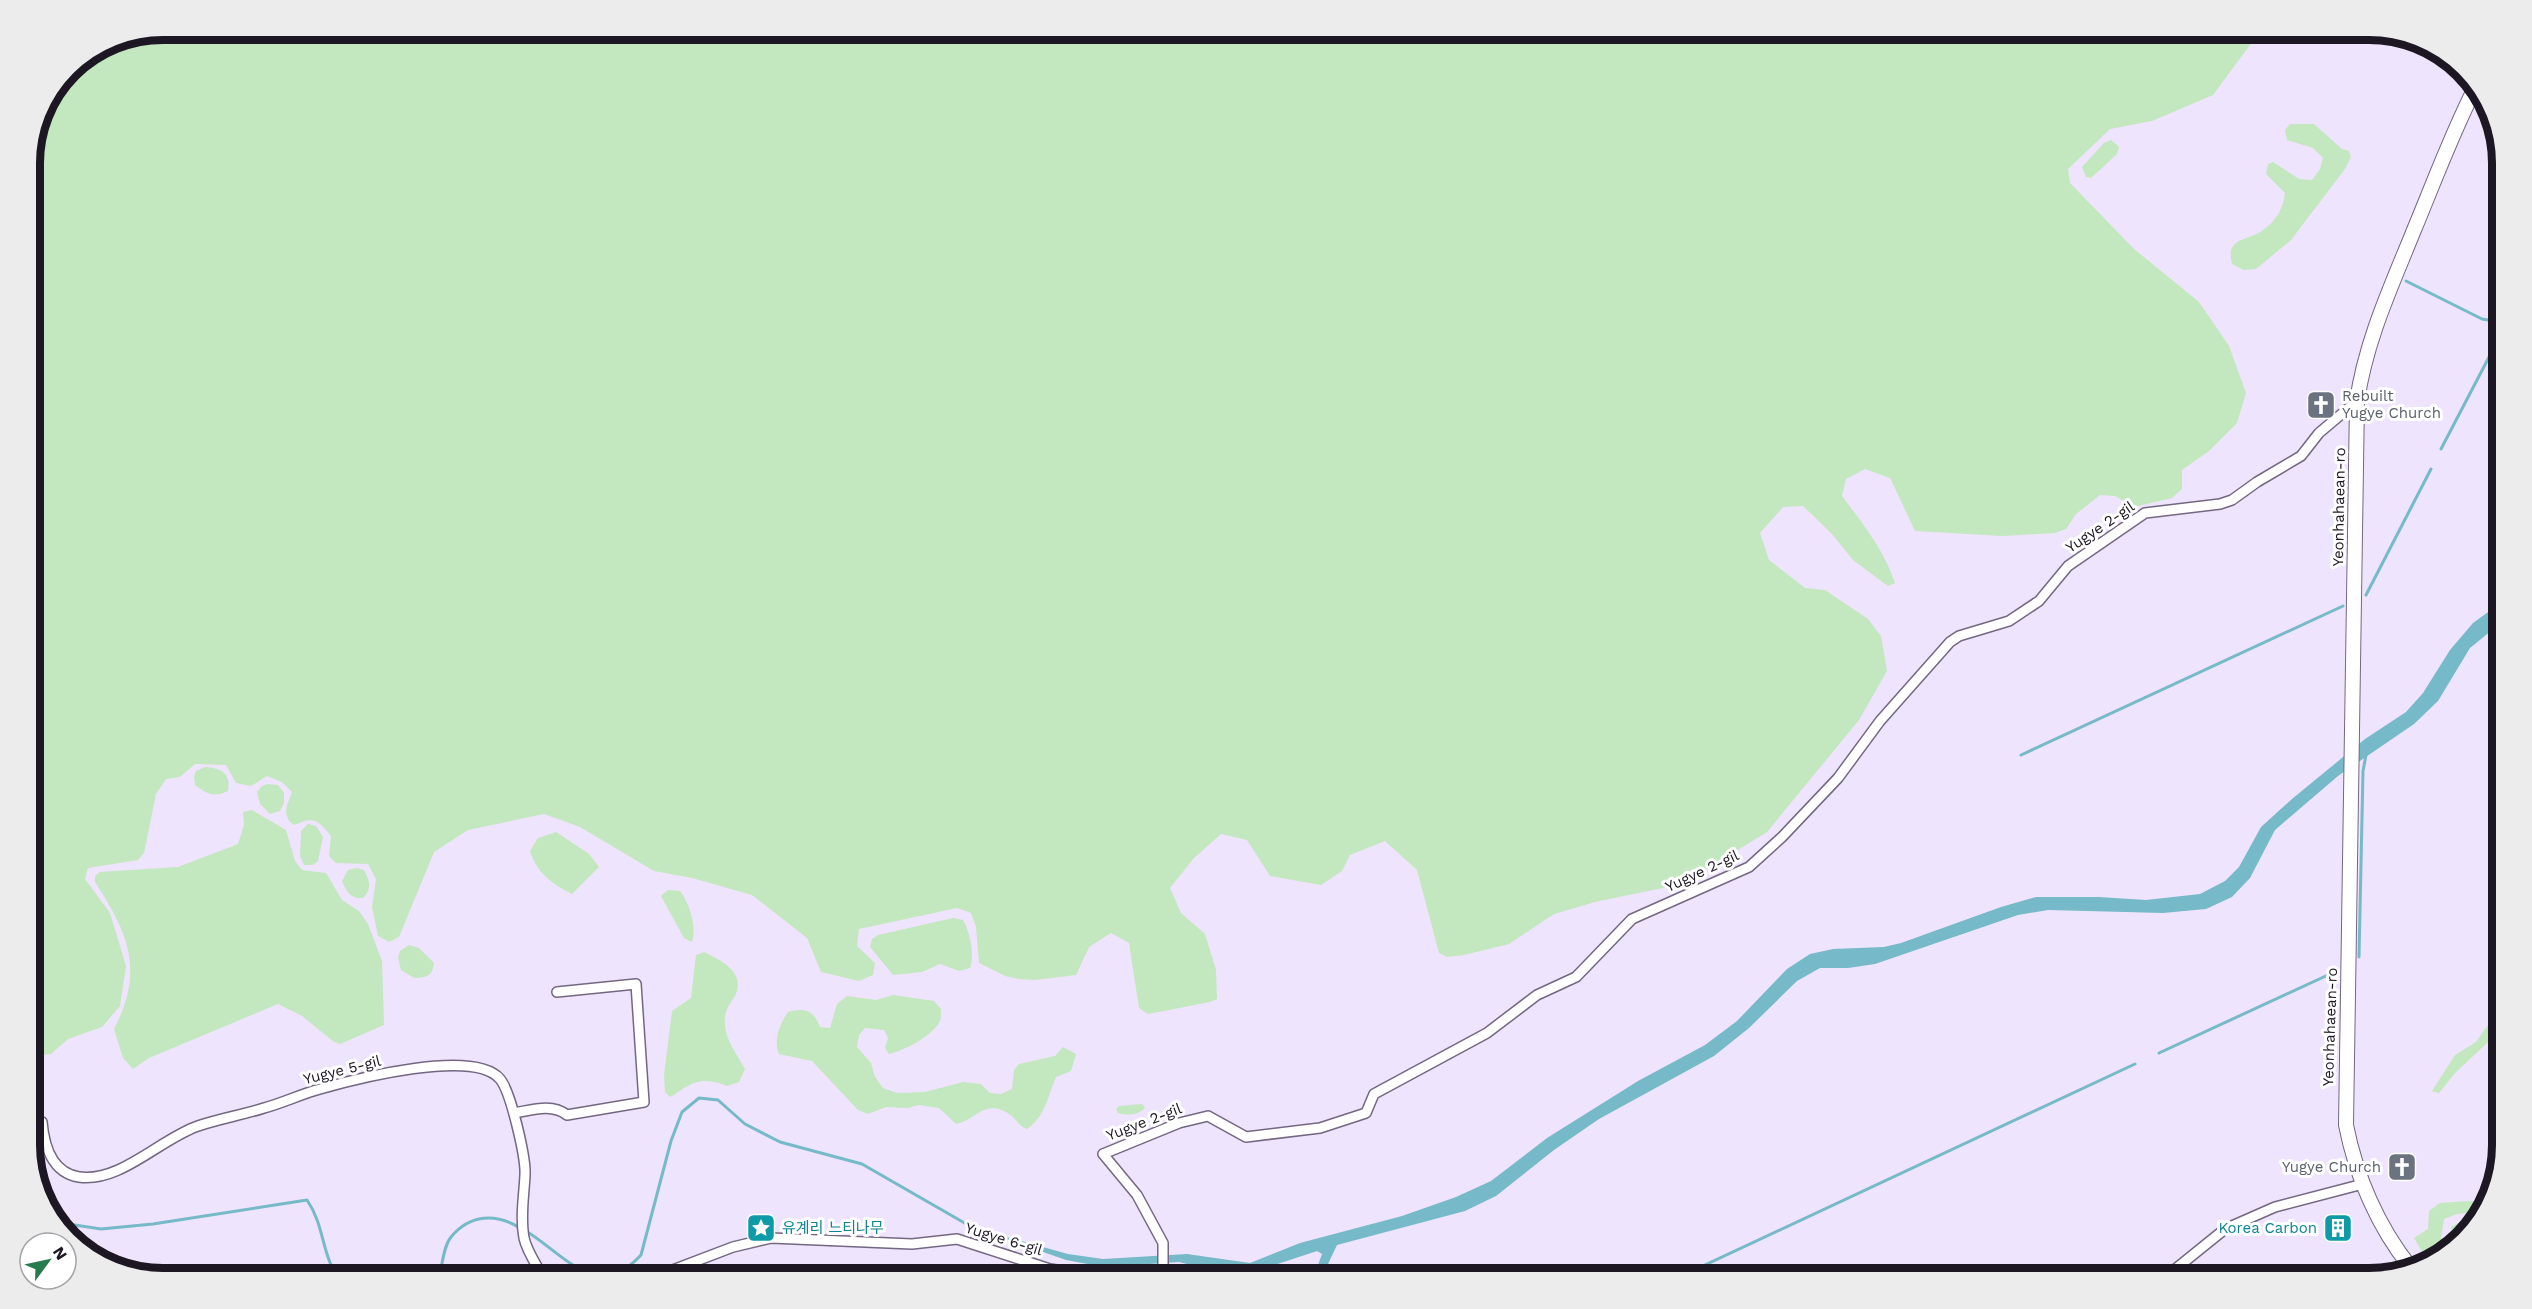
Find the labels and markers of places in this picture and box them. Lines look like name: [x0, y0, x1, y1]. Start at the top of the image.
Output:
place label: Rebuilt Yugye Church: [2342, 387, 2441, 422]
church icon: Rebuilt Yugye Church: [2305, 389, 2337, 421]
church icon: Yugye Church: [2386, 1151, 2418, 1183]
place label: Yugye Church: [2282, 1158, 2381, 1176]
place icon: 유계리 느티나무: [745, 1212, 777, 1244]
building icon: Korea Carbon: [2322, 1212, 2354, 1244]
place label: 유계리 느티나무: [782, 1219, 884, 1237]
place label: Korea Carbon: [2218, 1219, 2317, 1237]

